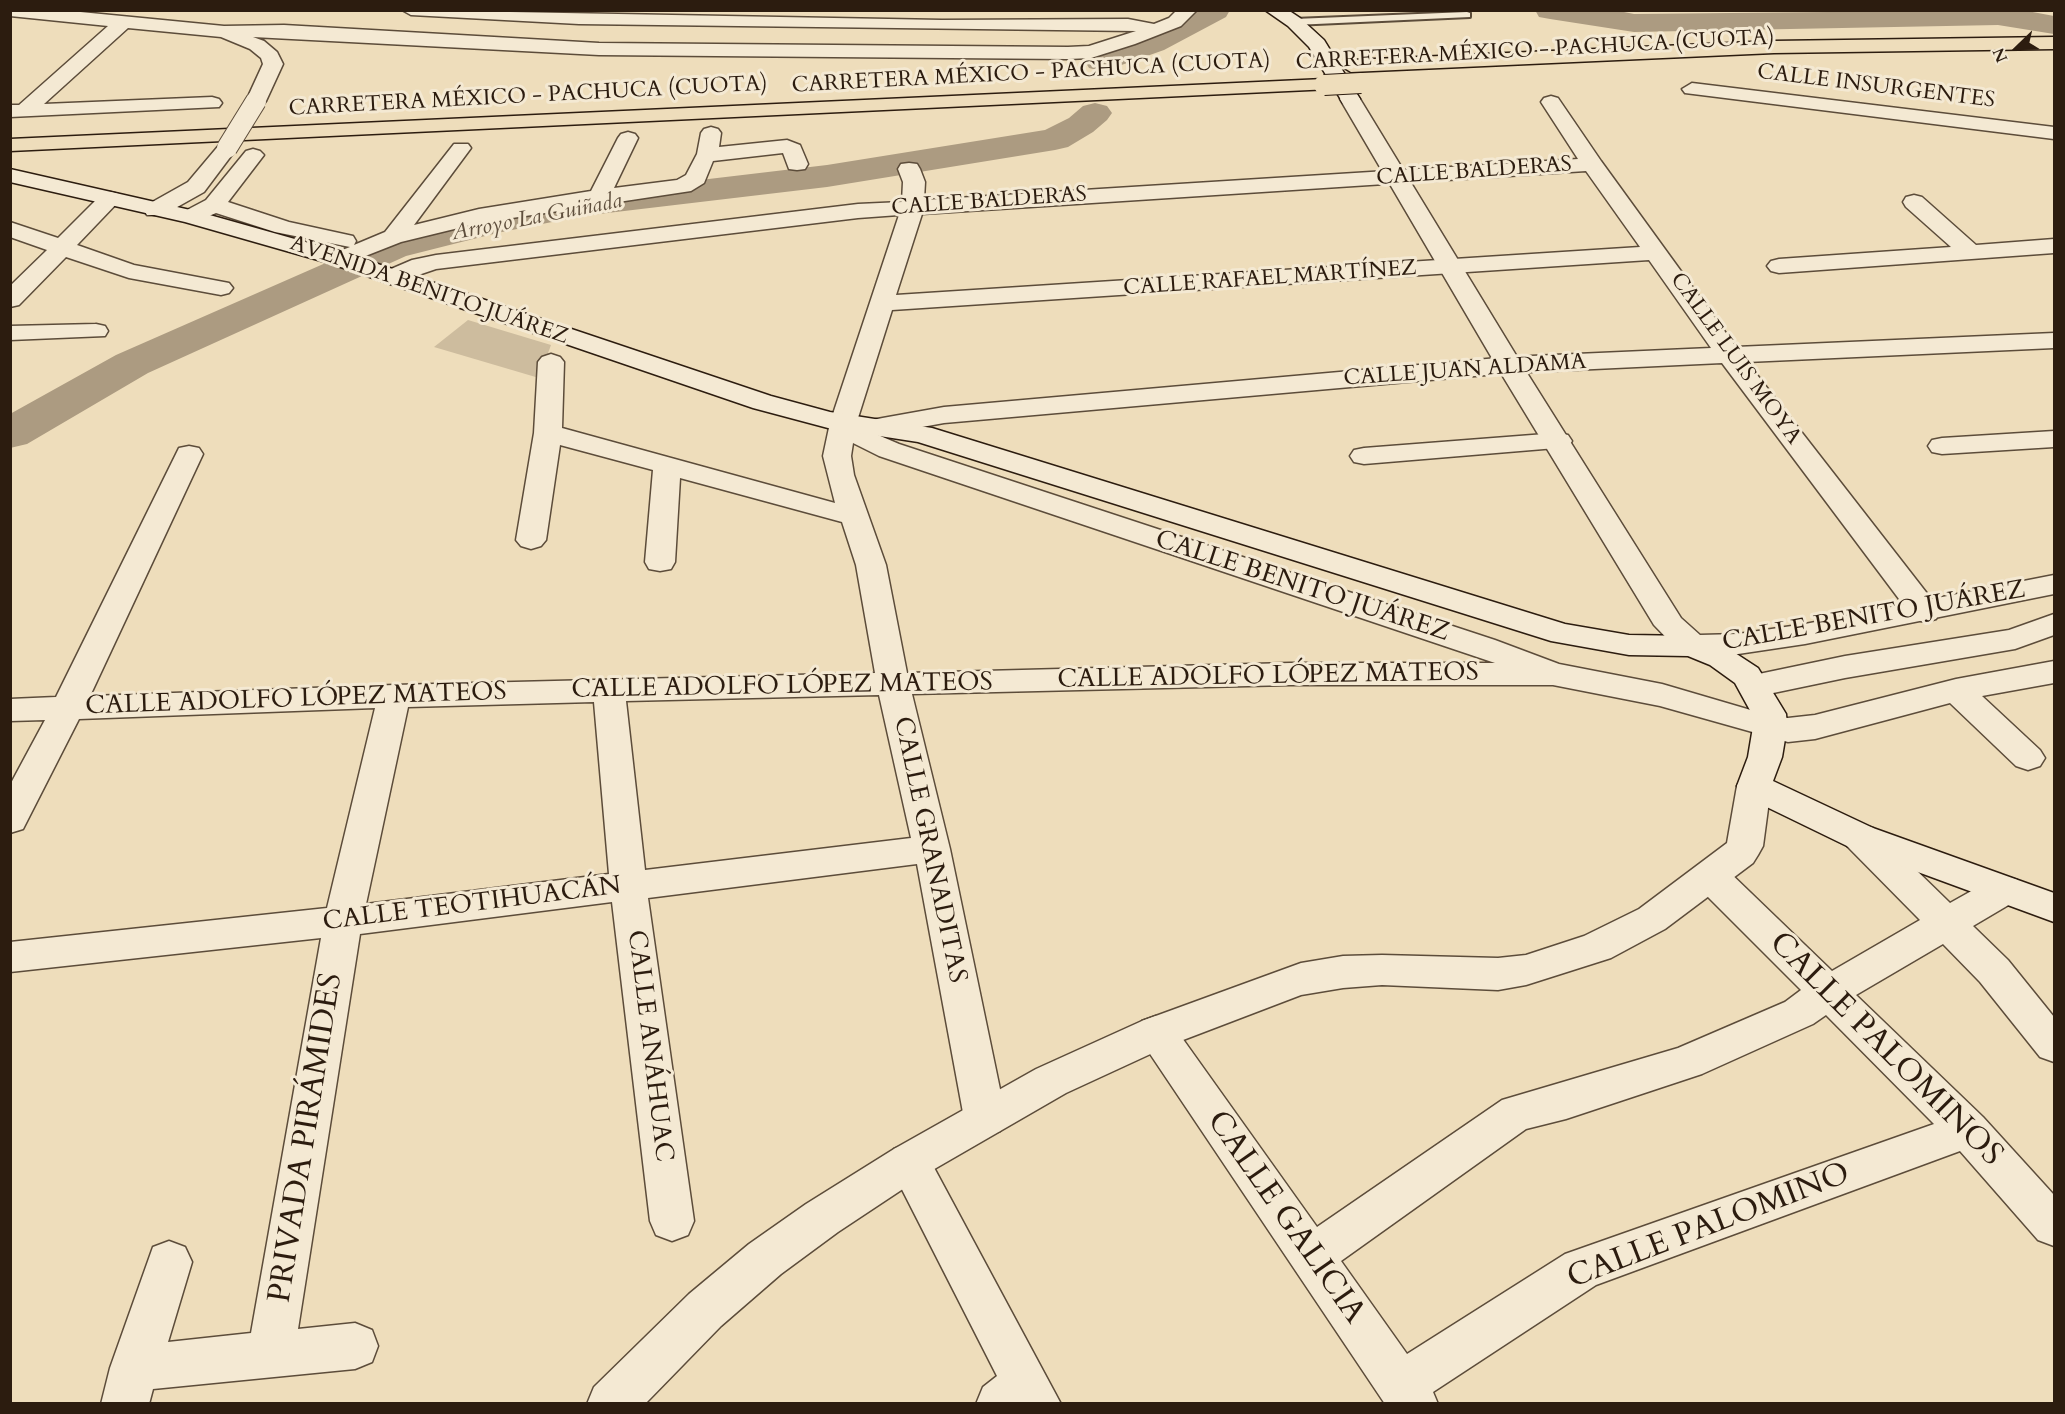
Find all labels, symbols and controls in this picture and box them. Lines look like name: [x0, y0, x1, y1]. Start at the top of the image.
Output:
north arrow: [1987, 18, 2047, 78]
street label: CARRETERA MÉXICO - PACHUCA (CUOTA): [1295, 25, 1775, 77]
text: N: [1988, 44, 2013, 66]
street label: CARRETERA MÉXICO - PACHUCA (CUOTA): [791, 48, 1271, 100]
street label: CALLE INSURGENTES: [1755, 59, 1997, 115]
street label: CARRETERA MÉXICO - PACHUCA (CUOTA): [288, 71, 768, 123]
street label: CALLE BALDERAS: [1375, 152, 1573, 192]
street label: CALLE BALDERAS: [890, 182, 1088, 222]
water label: Arroyo La Guiñada: [450, 189, 624, 247]
street label: AVENIDA BENITO JUÁREZ: [286, 231, 572, 351]
street label: CALLE RAFAEL MARTÍNEZ: [1123, 256, 1417, 302]
street label: CALLE LUIS MOYA: [1664, 268, 1806, 450]
street label: CALLE JUAN ALDAMA: [1343, 349, 1587, 393]
street label: CALLE BENITO JUÁREZ: [1151, 525, 1453, 649]
street label: CALLE BENITO JUÁREZ: [1720, 575, 2028, 659]
street label: CALLE ADOLFO LÓPEZ MATEOS: [1057, 658, 1479, 696]
street label: CALLE ADOLFO LÓPEZ MATEOS: [571, 668, 993, 706]
street label: CALLE ADOLFO LÓPEZ MATEOS: [85, 677, 507, 723]
street label: CALLE GRANADITAS: [886, 714, 972, 986]
street label: CALLE TEOTIHUACÁN: [321, 871, 623, 939]
street label: CALLE PALOMINOS: [1760, 925, 2010, 1175]
street label: CALLE ANÁHUAC: [619, 928, 679, 1164]
street label: PRIVADA PIRÁMIDES: [262, 970, 352, 1306]
street label: CALLE GALICIA: [1197, 1104, 1373, 1332]
street label: CALLE PALOMINO: [1563, 1155, 1855, 1299]

